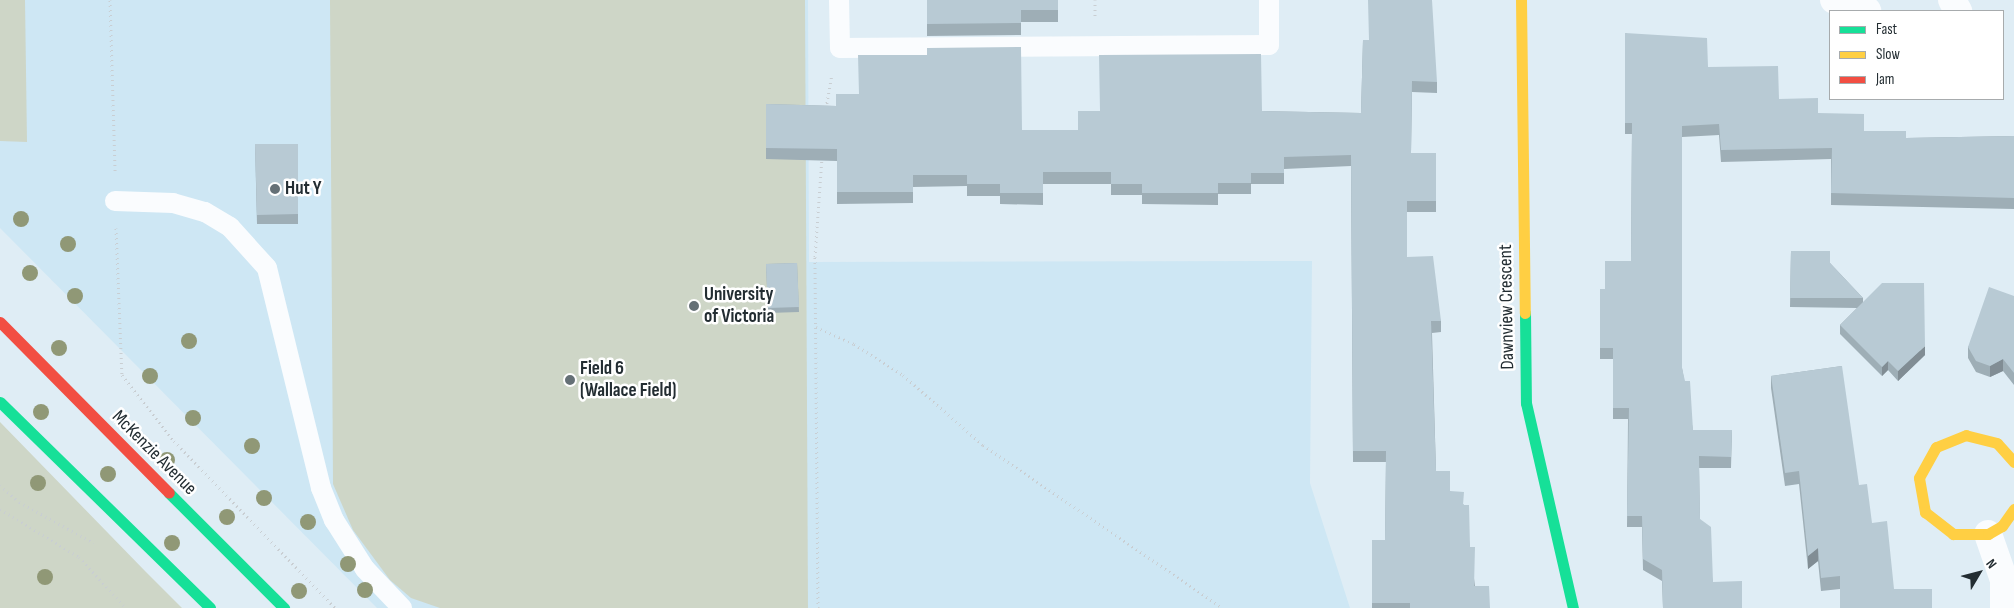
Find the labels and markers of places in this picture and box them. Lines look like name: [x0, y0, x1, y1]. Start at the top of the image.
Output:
place label: Hut Y: [285, 178, 321, 200]
marker: Hut Y: [269, 183, 281, 195]
place label: University of Victoria: [704, 284, 774, 328]
marker: University of Victoria: [688, 300, 700, 312]
place label: Field 6 (Wallace Field): [580, 358, 676, 402]
marker: Field 6 (Wallace Field): [564, 374, 576, 386]

